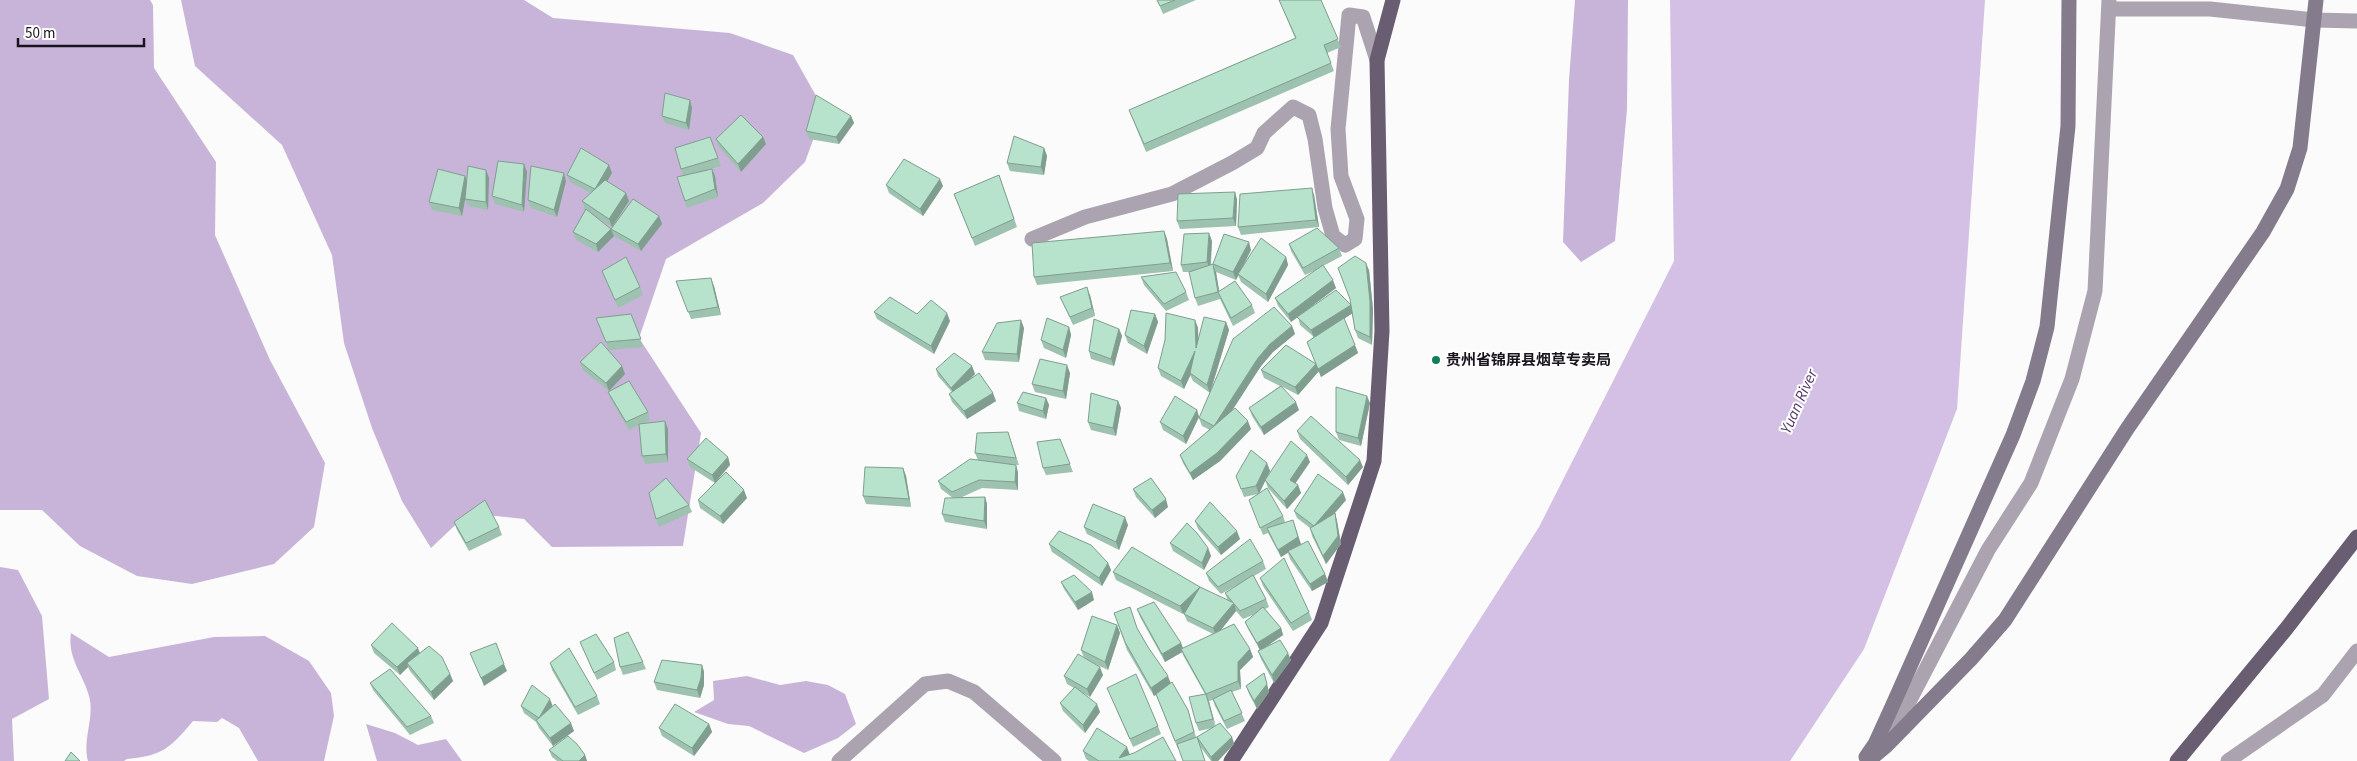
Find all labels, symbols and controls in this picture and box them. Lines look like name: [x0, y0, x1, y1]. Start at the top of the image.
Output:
scale bar: [18, 15, 144, 47]
text: 50 m: [25, 23, 55, 44]
place label: 贵州省锦屏县烟草专卖局: [1446, 350, 1611, 371]
marker: 贵州省锦屏县烟草专卖局: [1430, 354, 1442, 366]
water label: Yuan River: [1775, 364, 1823, 437]

